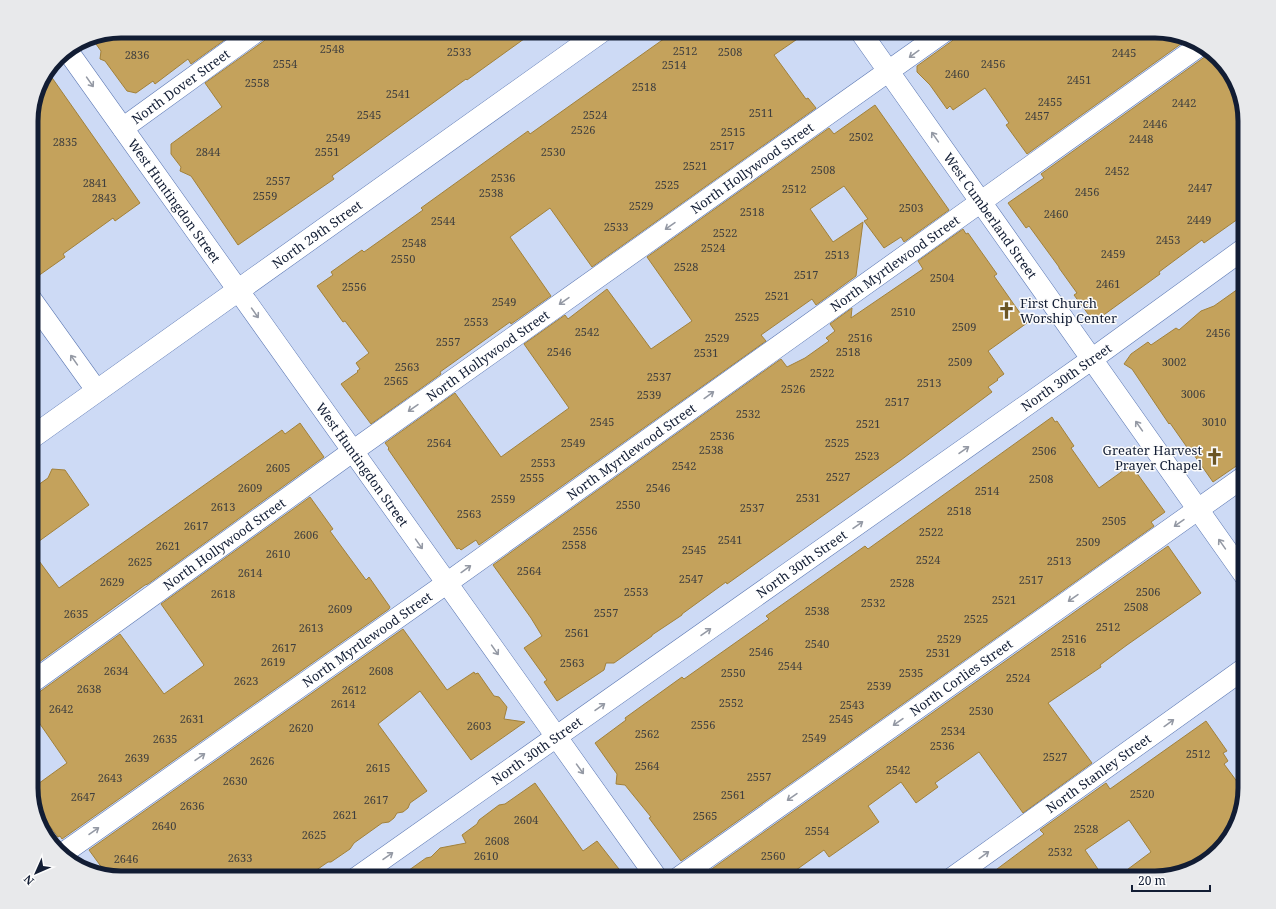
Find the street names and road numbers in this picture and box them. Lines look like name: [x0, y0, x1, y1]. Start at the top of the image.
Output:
street label: North Dover Street: [128, 45, 234, 128]
street label: North Hollywood Street: [687, 118, 817, 218]
street label: West Huntingdon Street: [124, 135, 225, 267]
street label: West Cumberland Street: [940, 149, 1041, 283]
street label: North 29th Street: [268, 196, 366, 273]
street label: North Myrtlewood Street: [826, 211, 963, 316]
street label: North Hollywood Street: [423, 305, 553, 405]
street label: North 30th Street: [1017, 339, 1115, 415]
street label: West Huntingdon Street: [312, 399, 413, 531]
street label: North Myrtlewood Street: [563, 399, 700, 504]
street label: North Hollywood Street: [159, 493, 289, 594]
street label: North 30th Street: [753, 526, 851, 602]
street label: North Myrtlewood Street: [298, 587, 436, 691]
street label: North Corlies Street: [906, 634, 1016, 720]
street label: North 30th Street: [488, 712, 586, 789]
street label: North Stanley Street: [1042, 729, 1155, 817]

